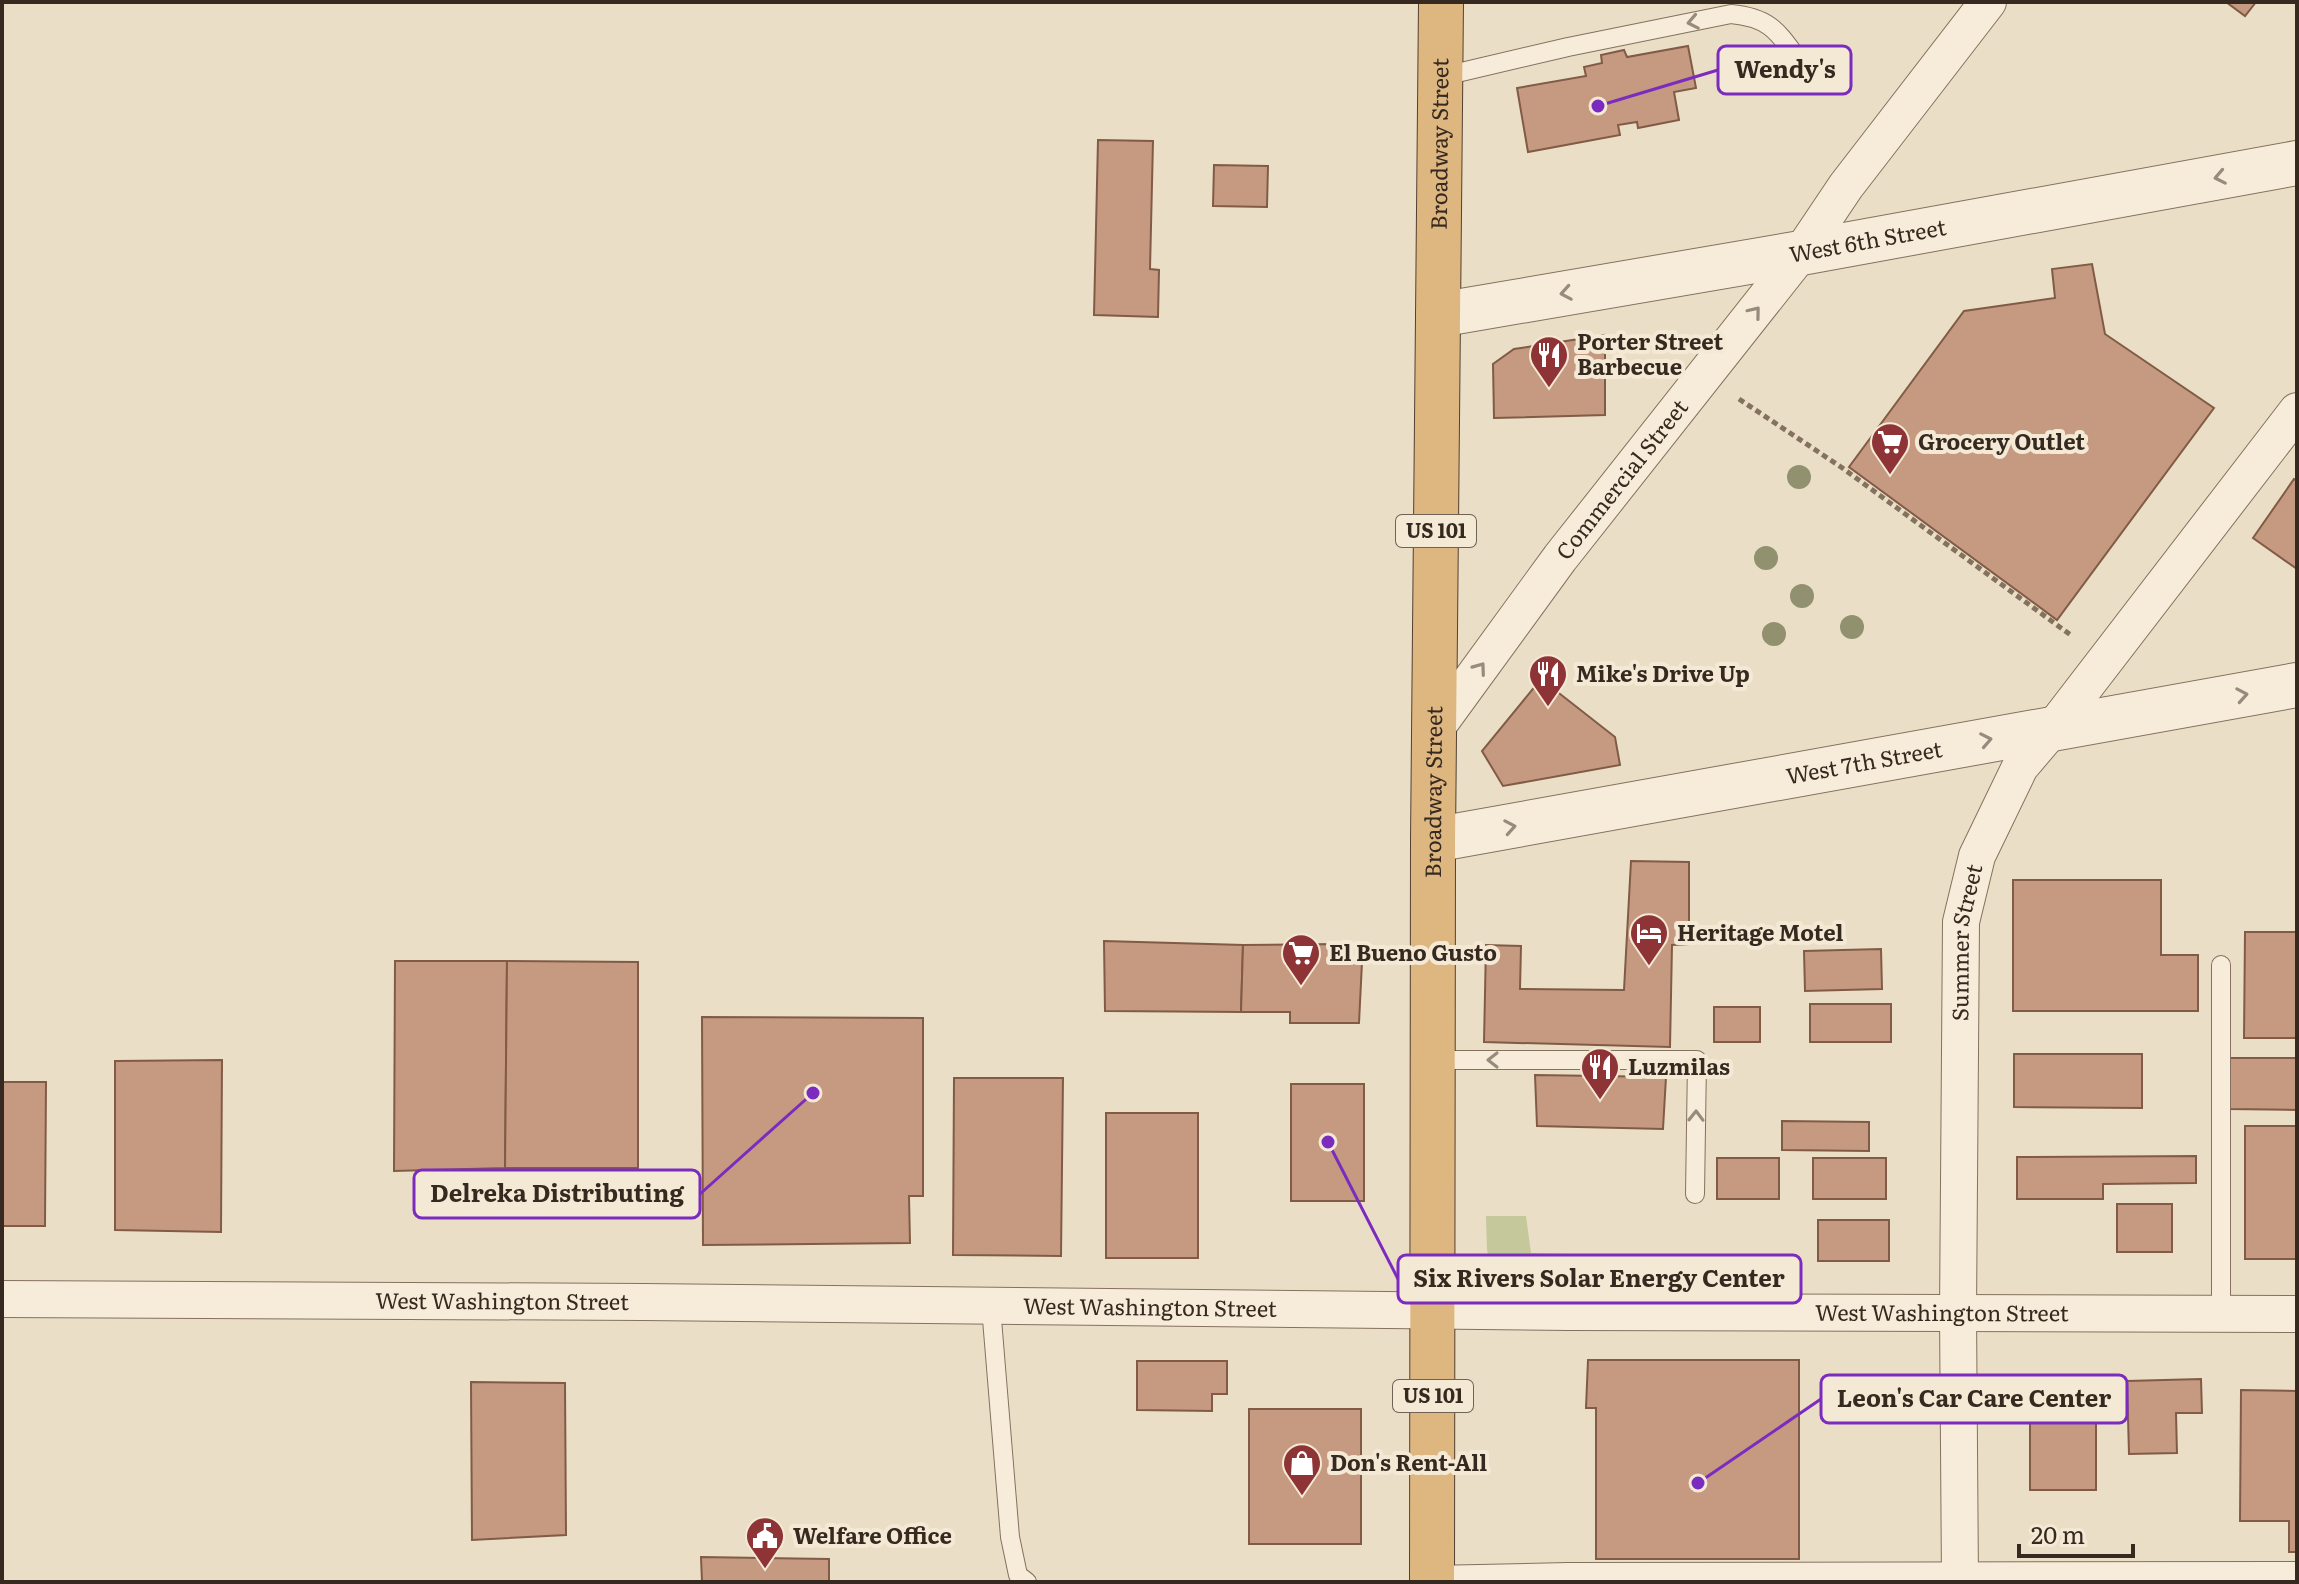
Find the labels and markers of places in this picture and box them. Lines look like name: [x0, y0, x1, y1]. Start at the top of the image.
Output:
callout: Wendy's: [1718, 46, 1851, 94]
place label: Porter Street Barbecue: [1577, 324, 1724, 382]
restaurant icon: Porter Street Barbecue: [1528, 334, 1570, 389]
supermarket icon: Grocery Outlet: [1869, 421, 1911, 476]
place label: Grocery Outlet: [1918, 424, 2085, 457]
restaurant icon: Mike's Drive Up: [1527, 653, 1569, 708]
place label: Mike's Drive Up: [1576, 656, 1750, 689]
hotel icon: Heritage Motel: [1628, 912, 1670, 967]
place label: Heritage Motel: [1677, 915, 1843, 948]
supermarket icon: El Bueno Gusto: [1280, 932, 1322, 987]
place label: El Bueno Gusto: [1329, 935, 1497, 968]
restaurant icon: Luzmilas: [1579, 1046, 1621, 1101]
place label: Luzmilas: [1628, 1049, 1730, 1082]
callout: Delreka Distributing: [414, 1170, 700, 1218]
callout: Six Rivers Solar Energy Center: [1398, 1255, 1801, 1303]
callout: Leon's Car Care Center: [1821, 1375, 2127, 1423]
shop icon: Don's Rent-All: [1281, 1442, 1323, 1497]
place label: Don's Rent-All: [1330, 1445, 1487, 1478]
public building icon: Welfare Office: [744, 1515, 786, 1570]
place label: Welfare Office: [793, 1518, 952, 1551]

